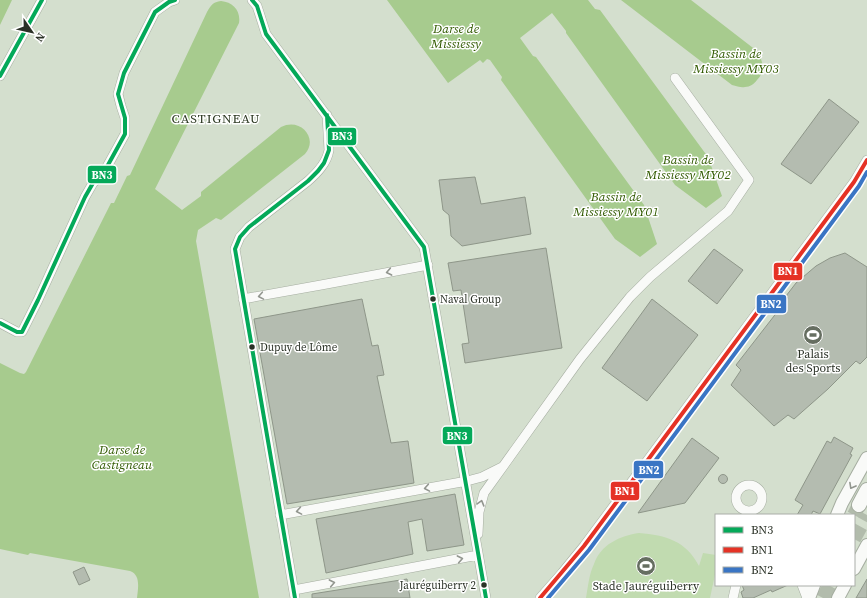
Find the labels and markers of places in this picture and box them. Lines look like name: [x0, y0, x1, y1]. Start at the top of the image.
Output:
place label: Naval Group: [440, 292, 501, 307]
marker: Naval Group: [428, 294, 438, 304]
sports icon: Palais des Sports: [802, 324, 824, 346]
place label: Dupuy de Lôme: [260, 340, 338, 355]
marker: Dupuy de Lôme: [247, 342, 257, 352]
place label: Palais des Sports: [786, 346, 840, 376]
sports icon: Stade Jauréguiberry: [635, 555, 657, 577]
place label: Jauréguiberry 2: [399, 578, 476, 593]
place label: Stade Jauréguiberry: [593, 578, 700, 594]
marker: Jauréguiberry 2: [479, 580, 489, 590]

